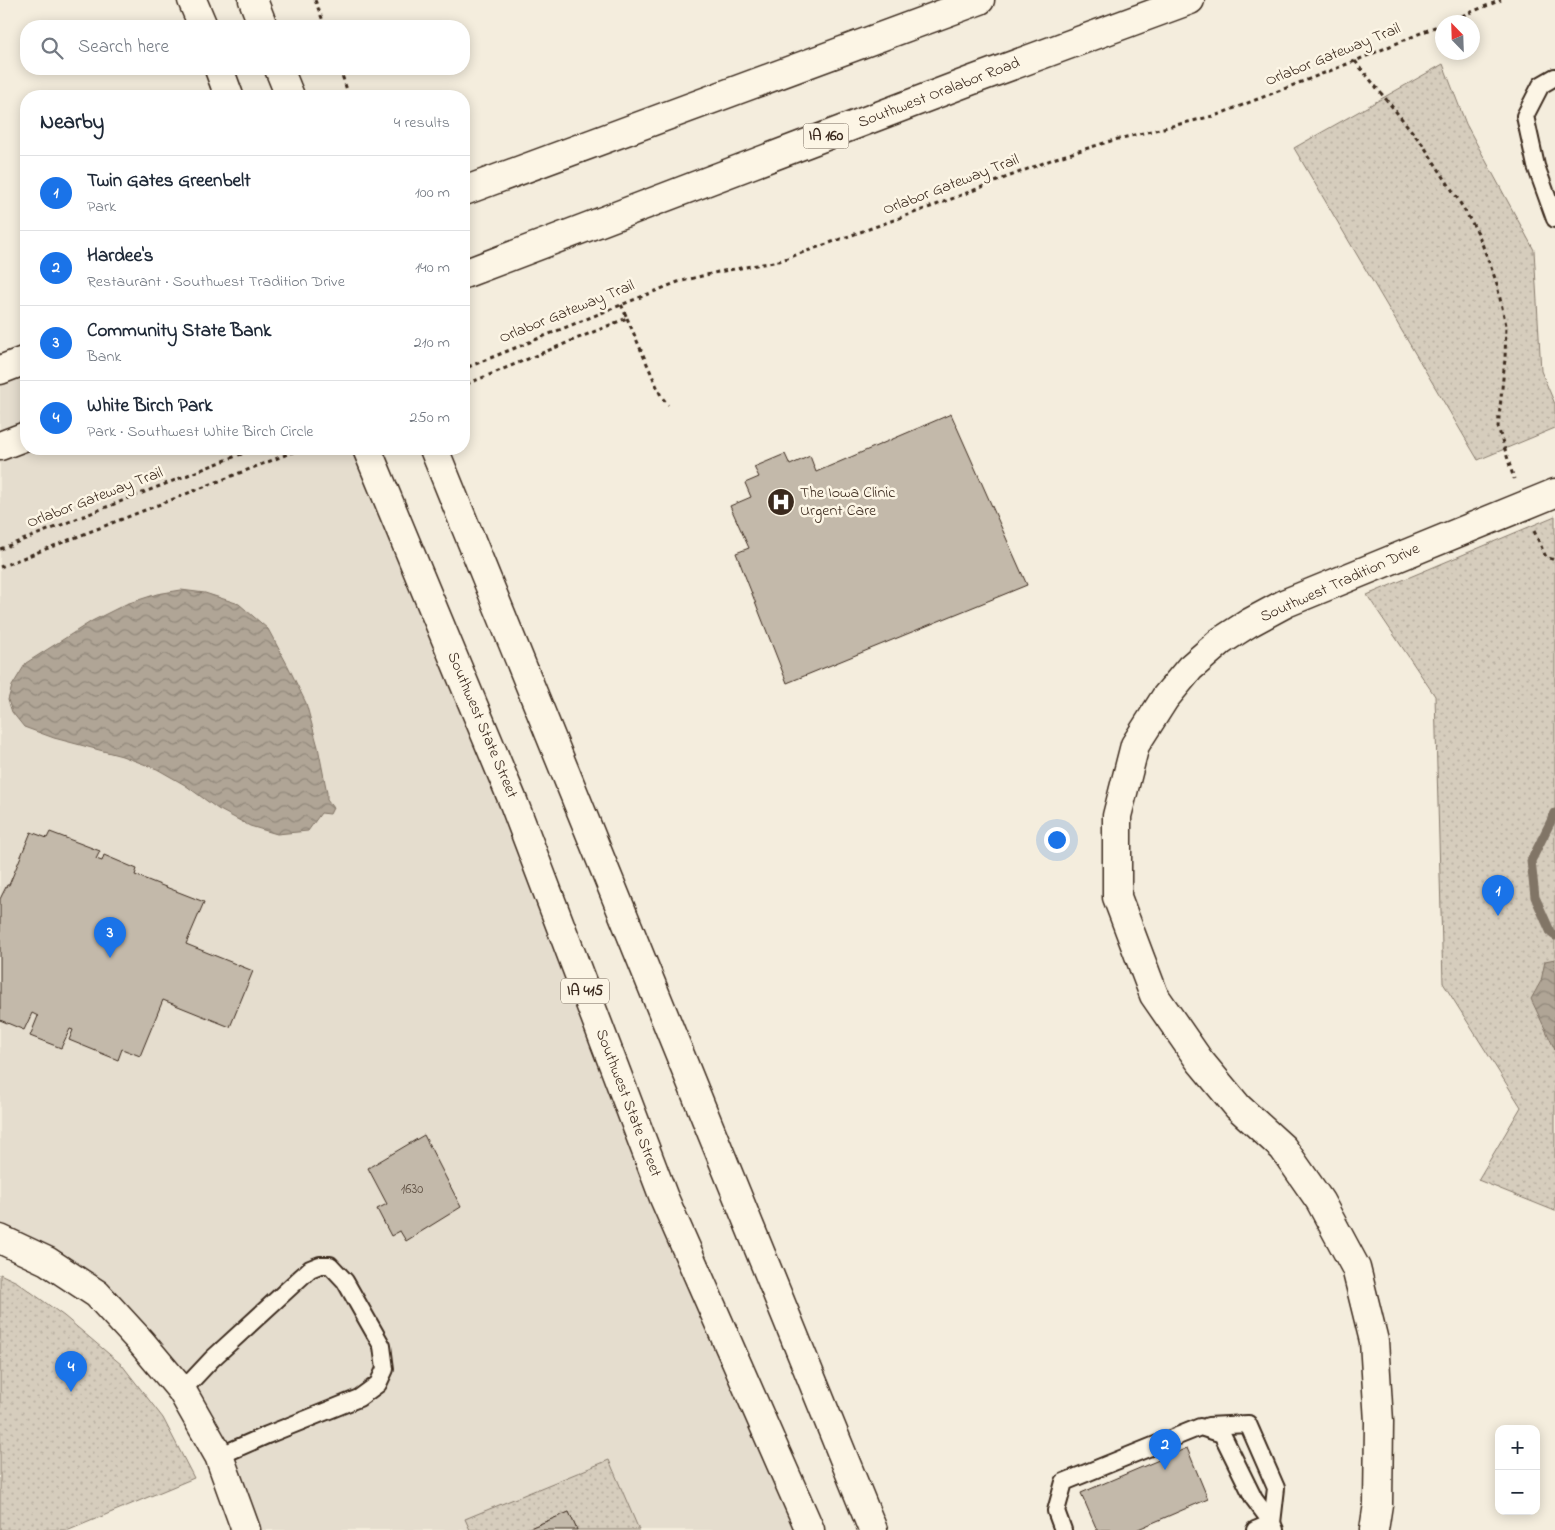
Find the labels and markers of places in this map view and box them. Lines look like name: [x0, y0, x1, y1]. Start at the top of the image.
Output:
place label: The Iowa Clinic Urgent Care: [800, 481, 896, 523]
hospital icon: The Iowa Clinic Urgent Care: [766, 487, 796, 517]
pin: 1: [1482, 875, 1514, 916]
pin: 3: [94, 917, 126, 958]
pin: 4: [55, 1351, 87, 1392]
pin: 2: [1149, 1429, 1181, 1470]

